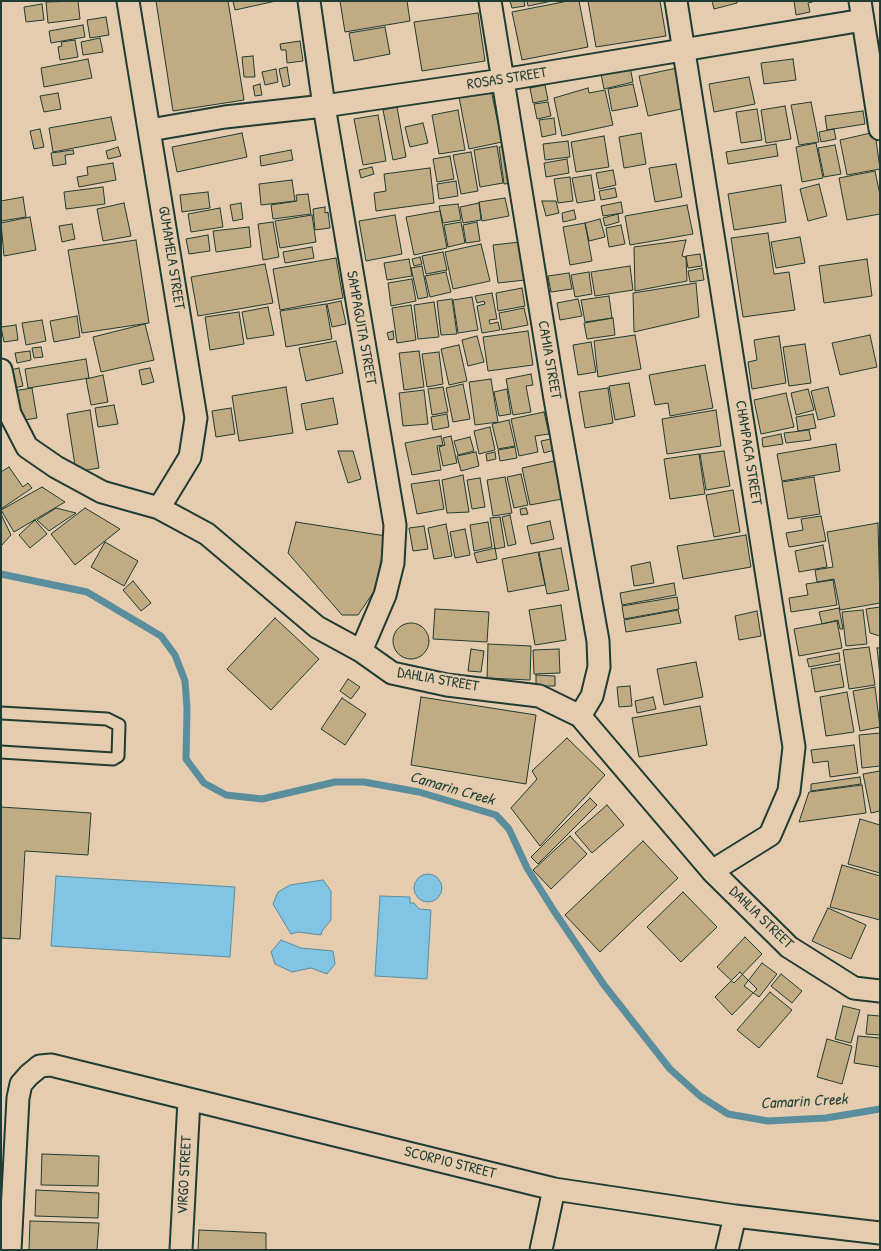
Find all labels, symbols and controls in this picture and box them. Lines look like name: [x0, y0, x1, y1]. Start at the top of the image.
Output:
street label: ROSAS STREET: [466, 64, 548, 94]
street label: GUMAMELA STREET: [154, 205, 188, 311]
street label: SAMPAGUITA STREET: [342, 270, 380, 386]
street label: CAMIA STREET: [533, 319, 565, 401]
street label: CHAMPACA STREET: [731, 399, 765, 507]
street label: DAHLIA STREET: [396, 664, 480, 696]
water label: Camarin Creek: [407, 768, 497, 810]
street label: DAHLIA STREET: [725, 883, 797, 953]
water label: Camarin Creek: [760, 1090, 848, 1114]
street label: VIRGO STREET: [174, 1135, 196, 1215]
street label: SCORPIO STREET: [402, 1143, 498, 1183]

